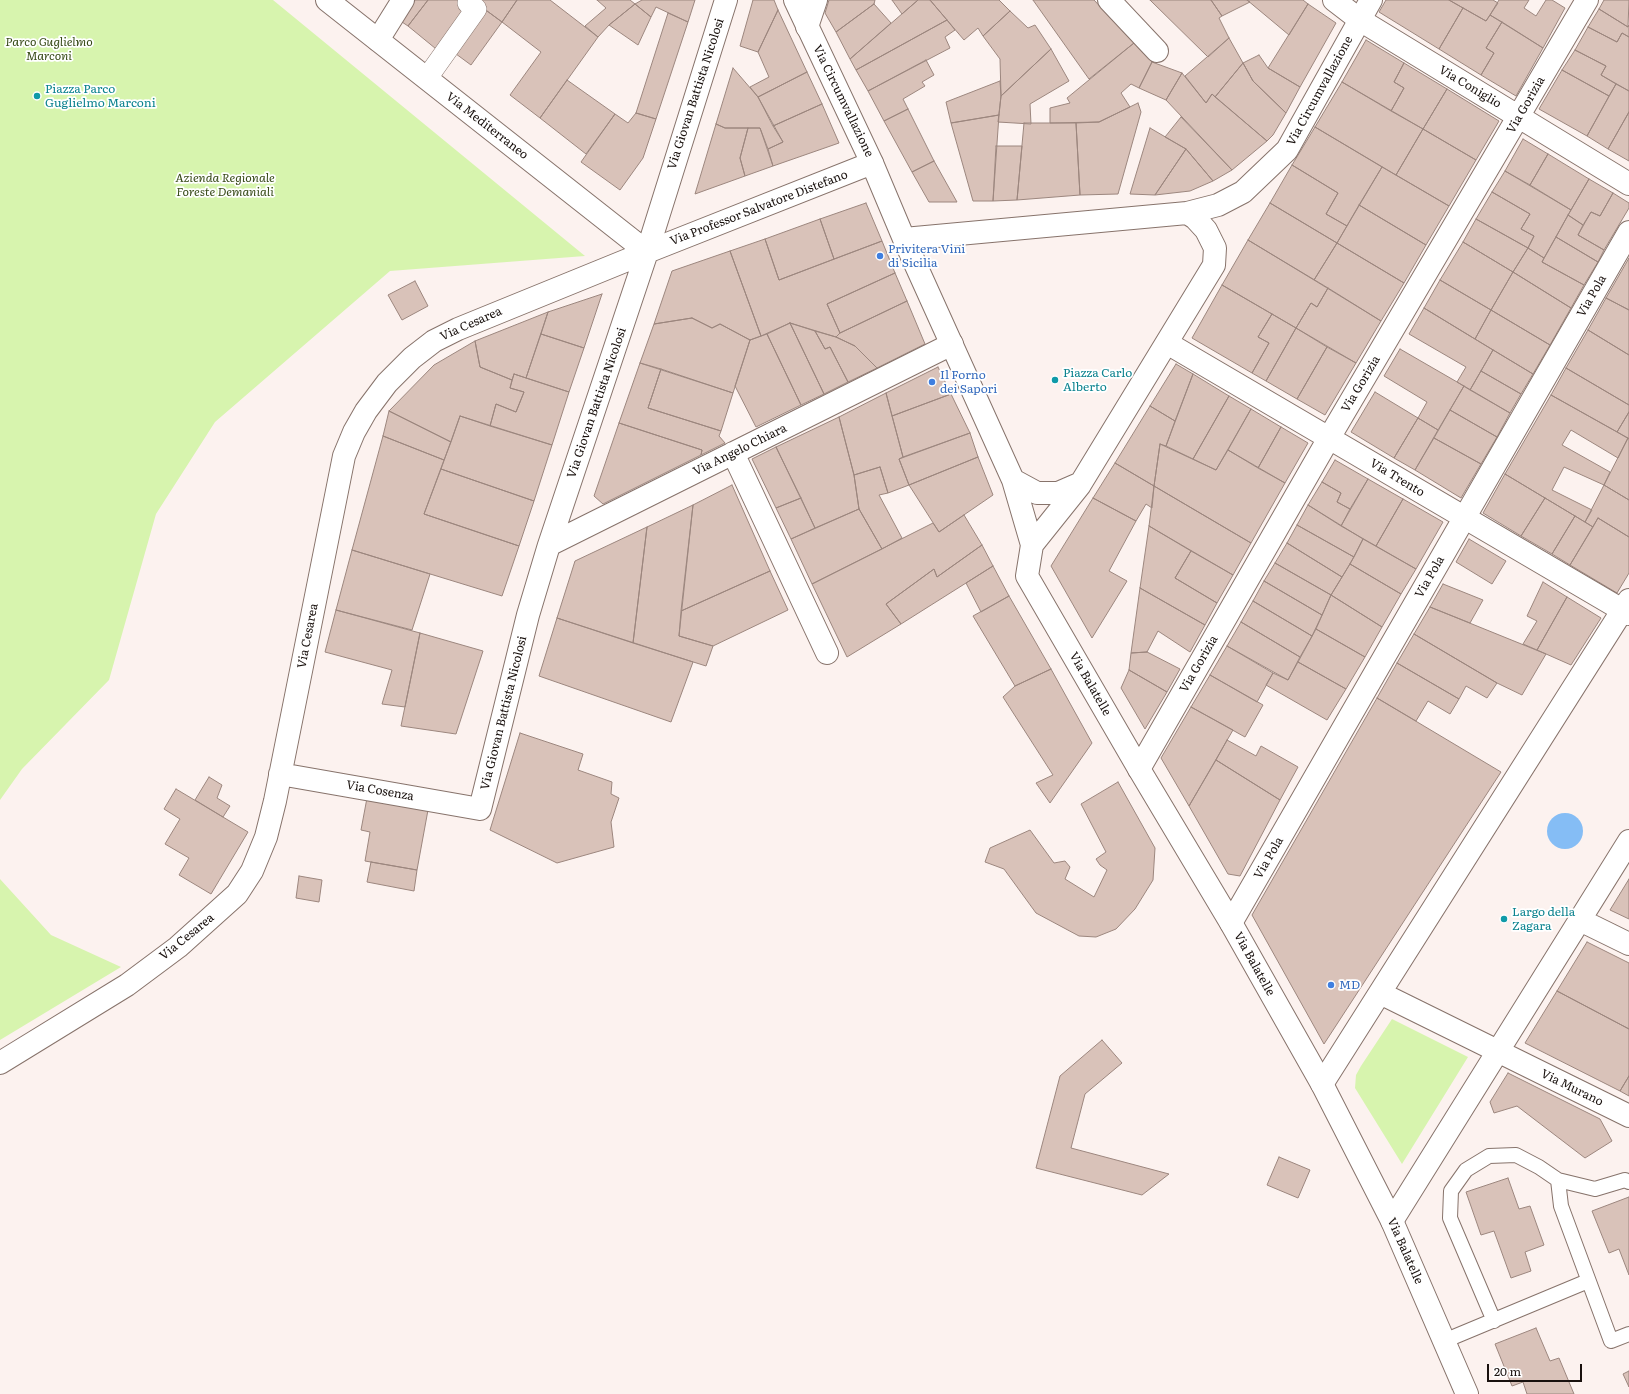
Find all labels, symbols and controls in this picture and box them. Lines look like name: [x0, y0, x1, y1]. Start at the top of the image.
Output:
street label: Via Giovan Battista Nicolosi: [665, 17, 727, 171]
street label: Via Circumvallazione: [1284, 34, 1356, 148]
park label: Parco Guglielmo Marconi: [5, 35, 93, 63]
street label: Via Circumvallazione: [810, 43, 876, 159]
street label: Via Coniglio: [1436, 63, 1504, 111]
street label: Via Gorizia: [1504, 74, 1548, 136]
place label: Piazza Parco Guglielmo Marconi: [45, 82, 156, 110]
street label: Via Mediterraneo: [443, 89, 531, 163]
marker: Piazza Parco Guglielmo Marconi: [32, 91, 42, 101]
street label: Via Professor Salvatore Distefano: [668, 167, 850, 249]
park label: Azienda Regionale Foreste Demaniali: [175, 171, 275, 199]
place label: Privitera Vini di Sicilia: [888, 242, 965, 270]
marker: Privitera Vini di Sicilia: [875, 251, 885, 261]
street label: Via Pola: [1574, 272, 1610, 320]
street label: Via Cesarea: [438, 304, 504, 344]
street label: Via Giovan Battista Nicolosi: [564, 326, 630, 480]
street label: Via Gorizia: [1338, 353, 1384, 415]
place label: Piazza Carlo Alberto: [1063, 366, 1132, 394]
place label: Il Forno dei Sapori: [940, 368, 997, 396]
marker: Piazza Carlo Alberto: [1050, 375, 1060, 385]
marker: Il Forno dei Sapori: [927, 377, 937, 387]
street label: Via Angelo Chiara: [691, 421, 789, 479]
street label: Via Trento: [1367, 456, 1427, 500]
street label: Via Pola: [1412, 553, 1448, 601]
street label: Via Cesarea: [295, 602, 321, 670]
street label: Via Gorizia: [1177, 633, 1221, 695]
street label: Via Giovan Battista Nicolosi: [478, 634, 530, 792]
street label: Via Balatelle: [1066, 650, 1114, 718]
street label: Via Cosenza: [345, 778, 415, 804]
street label: Via Pola: [1251, 834, 1287, 882]
place label: Largo della Zagara: [1512, 905, 1575, 933]
street label: Via Cesarea: [157, 911, 217, 963]
marker: Largo della Zagara: [1499, 914, 1509, 924]
street label: Via Balatelle: [1230, 929, 1278, 999]
place label: MD: [1339, 978, 1360, 992]
marker: MD: [1326, 980, 1336, 990]
street label: Via Murano: [1538, 1067, 1606, 1109]
street label: Via Balatelle: [1384, 1216, 1426, 1286]
scale bar: [1489, 1356, 1584, 1382]
text: 20 m: [1494, 1362, 1521, 1380]

